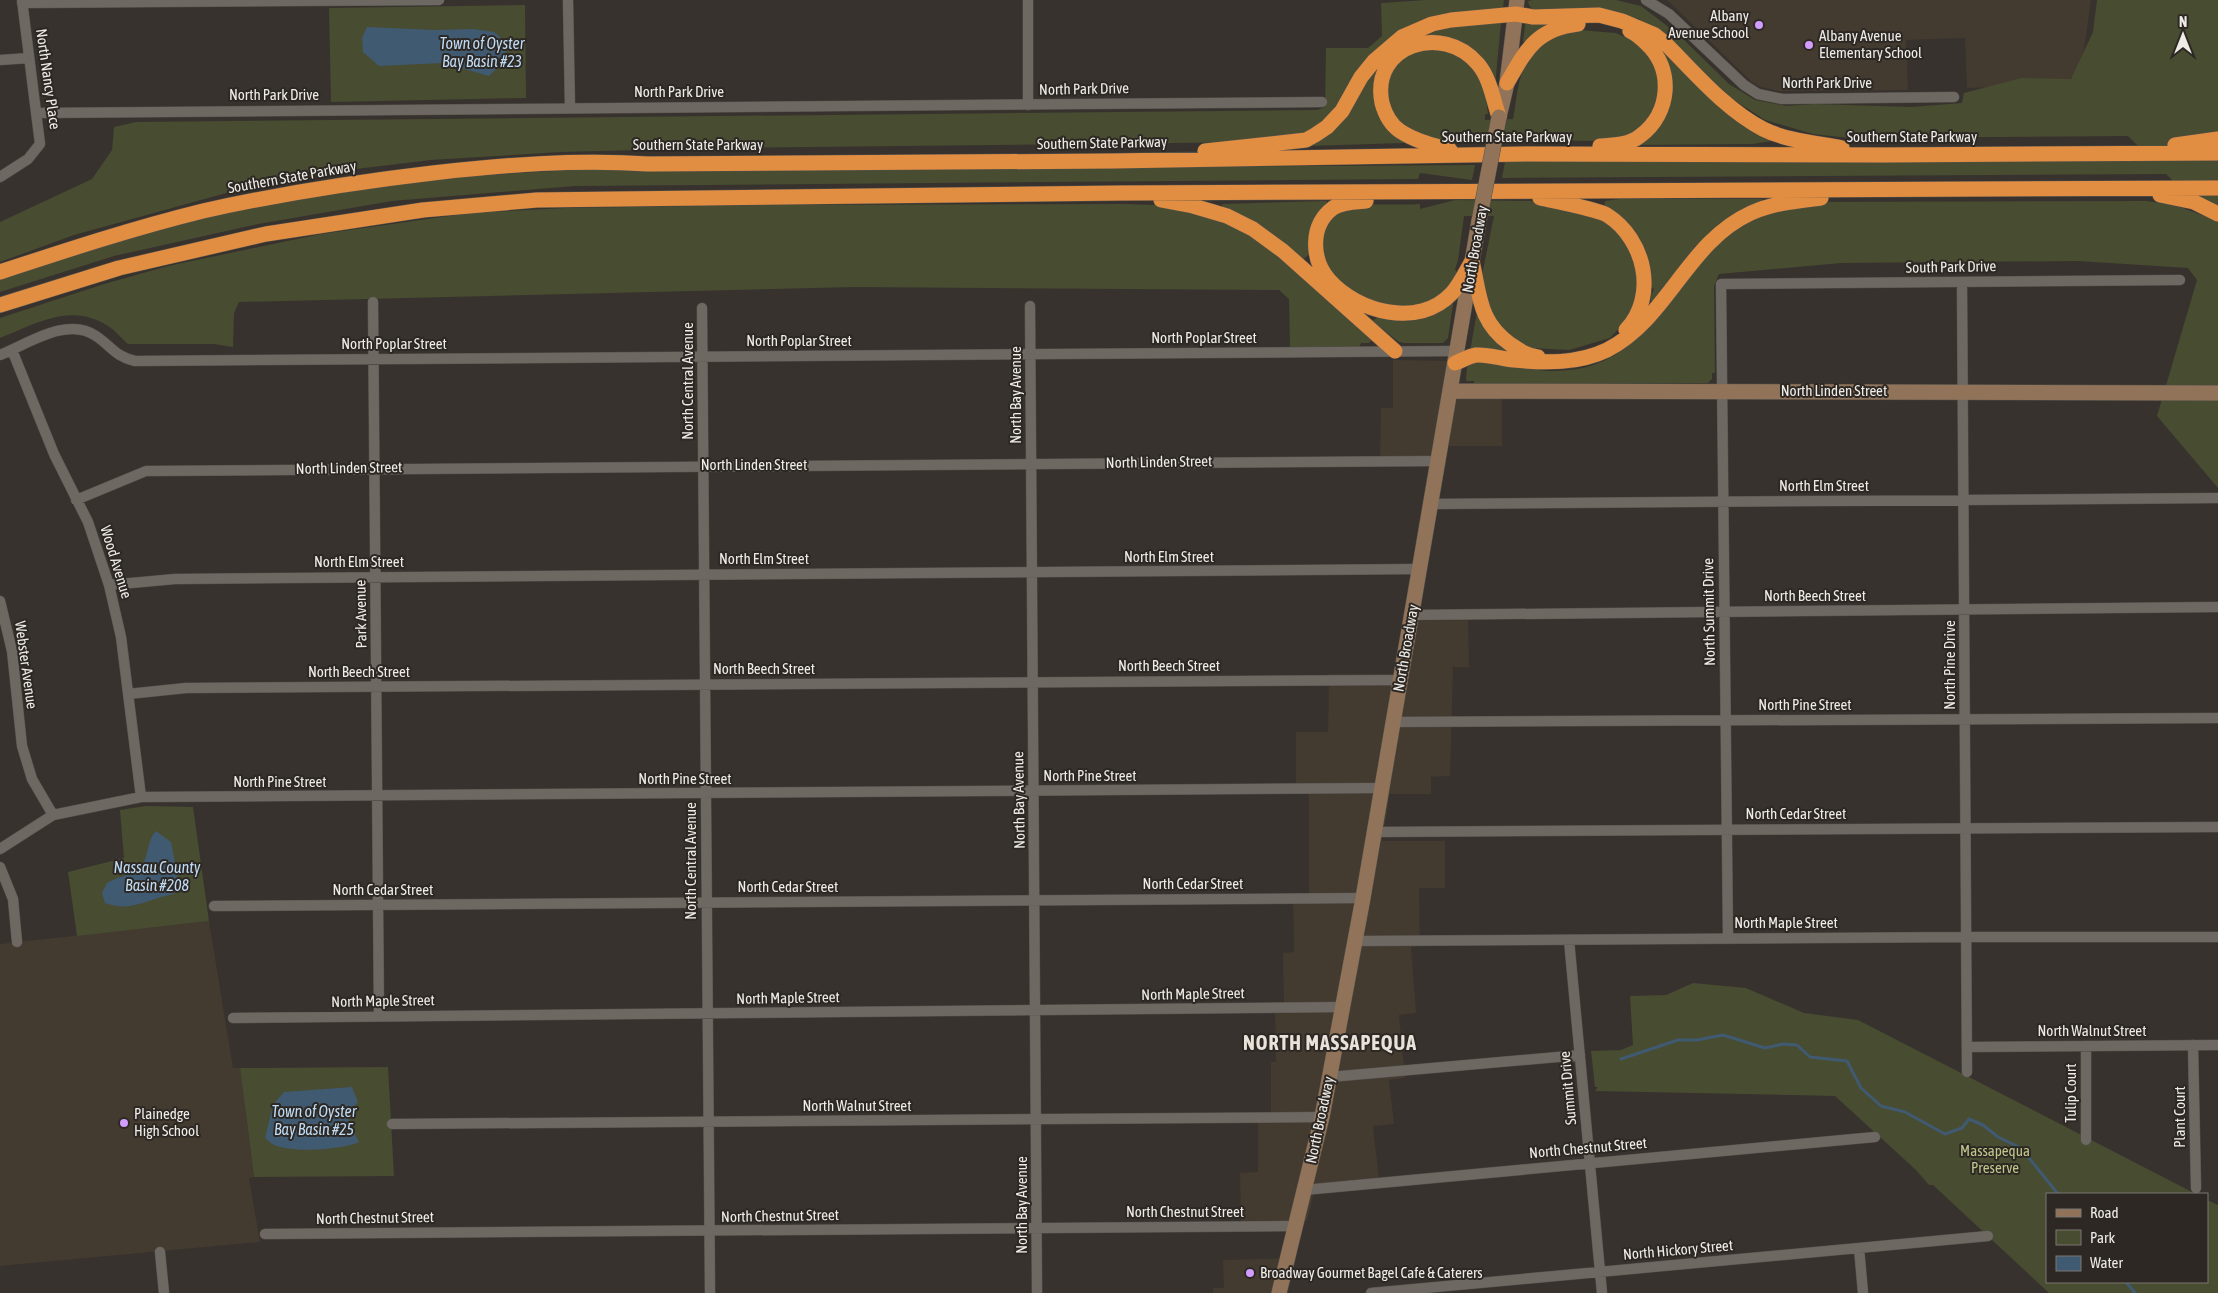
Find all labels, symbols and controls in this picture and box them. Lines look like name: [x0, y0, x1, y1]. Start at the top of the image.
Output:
place label: Albany Avenue School: [1668, 7, 1749, 41]
north arrow: [2158, 10, 2208, 60]
text: N: [2179, 14, 2187, 30]
marker: Albany Avenue School: [1753, 19, 1765, 31]
place label: Albany Avenue Elementary School: [1819, 27, 1922, 61]
street label: North Nancy Place: [33, 28, 64, 130]
water label: Town of Oyster Bay Basin #23: [439, 34, 526, 71]
marker: Albany Avenue Elementary School: [1803, 39, 1815, 51]
street label: North Park Drive: [1782, 74, 1872, 91]
street label: North Park Drive: [1039, 79, 1129, 98]
street label: North Park Drive: [634, 83, 724, 100]
street label: North Park Drive: [229, 86, 319, 103]
street label: Southern State Parkway: [1442, 128, 1572, 145]
street label: Southern State Parkway: [1847, 128, 1977, 145]
street label: Southern State Parkway: [1037, 133, 1167, 152]
street label: Southern State Parkway: [633, 136, 763, 153]
street label: Southern State Parkway: [226, 157, 358, 196]
street label: North Broadway: [1458, 204, 1491, 294]
street label: South Park Drive: [1906, 257, 1997, 276]
street label: North Central Avenue: [679, 322, 696, 440]
street label: North Poplar Street: [1151, 329, 1257, 346]
street label: North Poplar Street: [746, 332, 852, 349]
street label: North Poplar Street: [341, 335, 447, 352]
street label: North Bay Avenue: [1007, 346, 1024, 444]
street label: North Linden Street: [1781, 382, 1887, 399]
street label: North Linden Street: [1106, 452, 1212, 471]
street label: North Linden Street: [701, 456, 807, 473]
street label: North Linden Street: [296, 458, 402, 477]
street label: North Elm Street: [1779, 477, 1869, 494]
street label: Wood Avenue: [97, 523, 136, 600]
street label: North Elm Street: [1124, 548, 1214, 565]
street label: North Elm Street: [719, 550, 809, 567]
street label: North Elm Street: [314, 553, 404, 570]
street label: North Summit Drive: [1699, 558, 1718, 666]
street label: Park Avenue: [351, 579, 370, 648]
street label: North Beech Street: [1764, 587, 1866, 604]
street label: North Broadway: [1389, 603, 1422, 693]
street label: Webster Avenue: [12, 620, 41, 710]
street label: North Pine Drive: [1941, 620, 1958, 710]
street label: North Beech Street: [1118, 657, 1220, 674]
street label: North Beech Street: [713, 660, 815, 677]
street label: North Beech Street: [308, 663, 410, 680]
street label: North Pine Street: [1758, 696, 1852, 713]
street label: North Bay Avenue: [1009, 751, 1028, 849]
street label: North Pine Street: [1043, 767, 1137, 784]
street label: North Pine Street: [638, 770, 732, 787]
street label: North Pine Street: [233, 773, 327, 790]
street label: North Central Avenue: [682, 802, 699, 920]
street label: North Cedar Street: [1746, 805, 1846, 822]
water label: Nassau County Basin #208: [114, 858, 201, 894]
street label: North Cedar Street: [1143, 875, 1243, 892]
street label: North Cedar Street: [738, 878, 838, 895]
street label: North Cedar Street: [333, 881, 433, 898]
street label: North Maple Street: [1734, 914, 1838, 931]
street label: North Maple Street: [1141, 984, 1245, 1003]
street label: North Maple Street: [736, 988, 840, 1007]
street label: North Maple Street: [331, 991, 435, 1010]
street label: North Walnut Street: [2037, 1022, 2147, 1039]
district label: NORTH MASSAPEQUA: [1243, 1031, 1417, 1054]
street label: Summit Drive: [1556, 1050, 1579, 1126]
street label: Tulip Court: [2062, 1063, 2079, 1123]
street label: North Broadway: [1302, 1075, 1337, 1165]
street label: Plant Court: [2171, 1086, 2188, 1148]
street label: North Walnut Street: [802, 1097, 912, 1114]
water label: Town of Oyster Bay Basin #25: [271, 1102, 358, 1139]
place label: Plainedge High School: [134, 1105, 199, 1139]
marker: Plainedge High School: [118, 1117, 130, 1129]
street label: North Chestnut Street: [1528, 1134, 1648, 1161]
park label: Massapequa Preserve: [1960, 1142, 2030, 1176]
street label: North Bay Avenue: [1013, 1156, 1030, 1254]
legend: [2046, 1193, 2208, 1283]
street label: North Chestnut Street: [1126, 1203, 1244, 1220]
text: Road: [2090, 1204, 2119, 1221]
street label: North Chestnut Street: [721, 1206, 839, 1225]
street label: North Chestnut Street: [316, 1208, 434, 1227]
text: Park: [2090, 1229, 2115, 1246]
street label: North Hickory Street: [1622, 1236, 1734, 1263]
text: Water: [2090, 1254, 2123, 1271]
place label: Broadway Gourmet Bagel Cafe & Caterers: [1260, 1264, 1483, 1281]
marker: Broadway Gourmet Bagel Cafe & Caterers: [1244, 1267, 1256, 1279]

